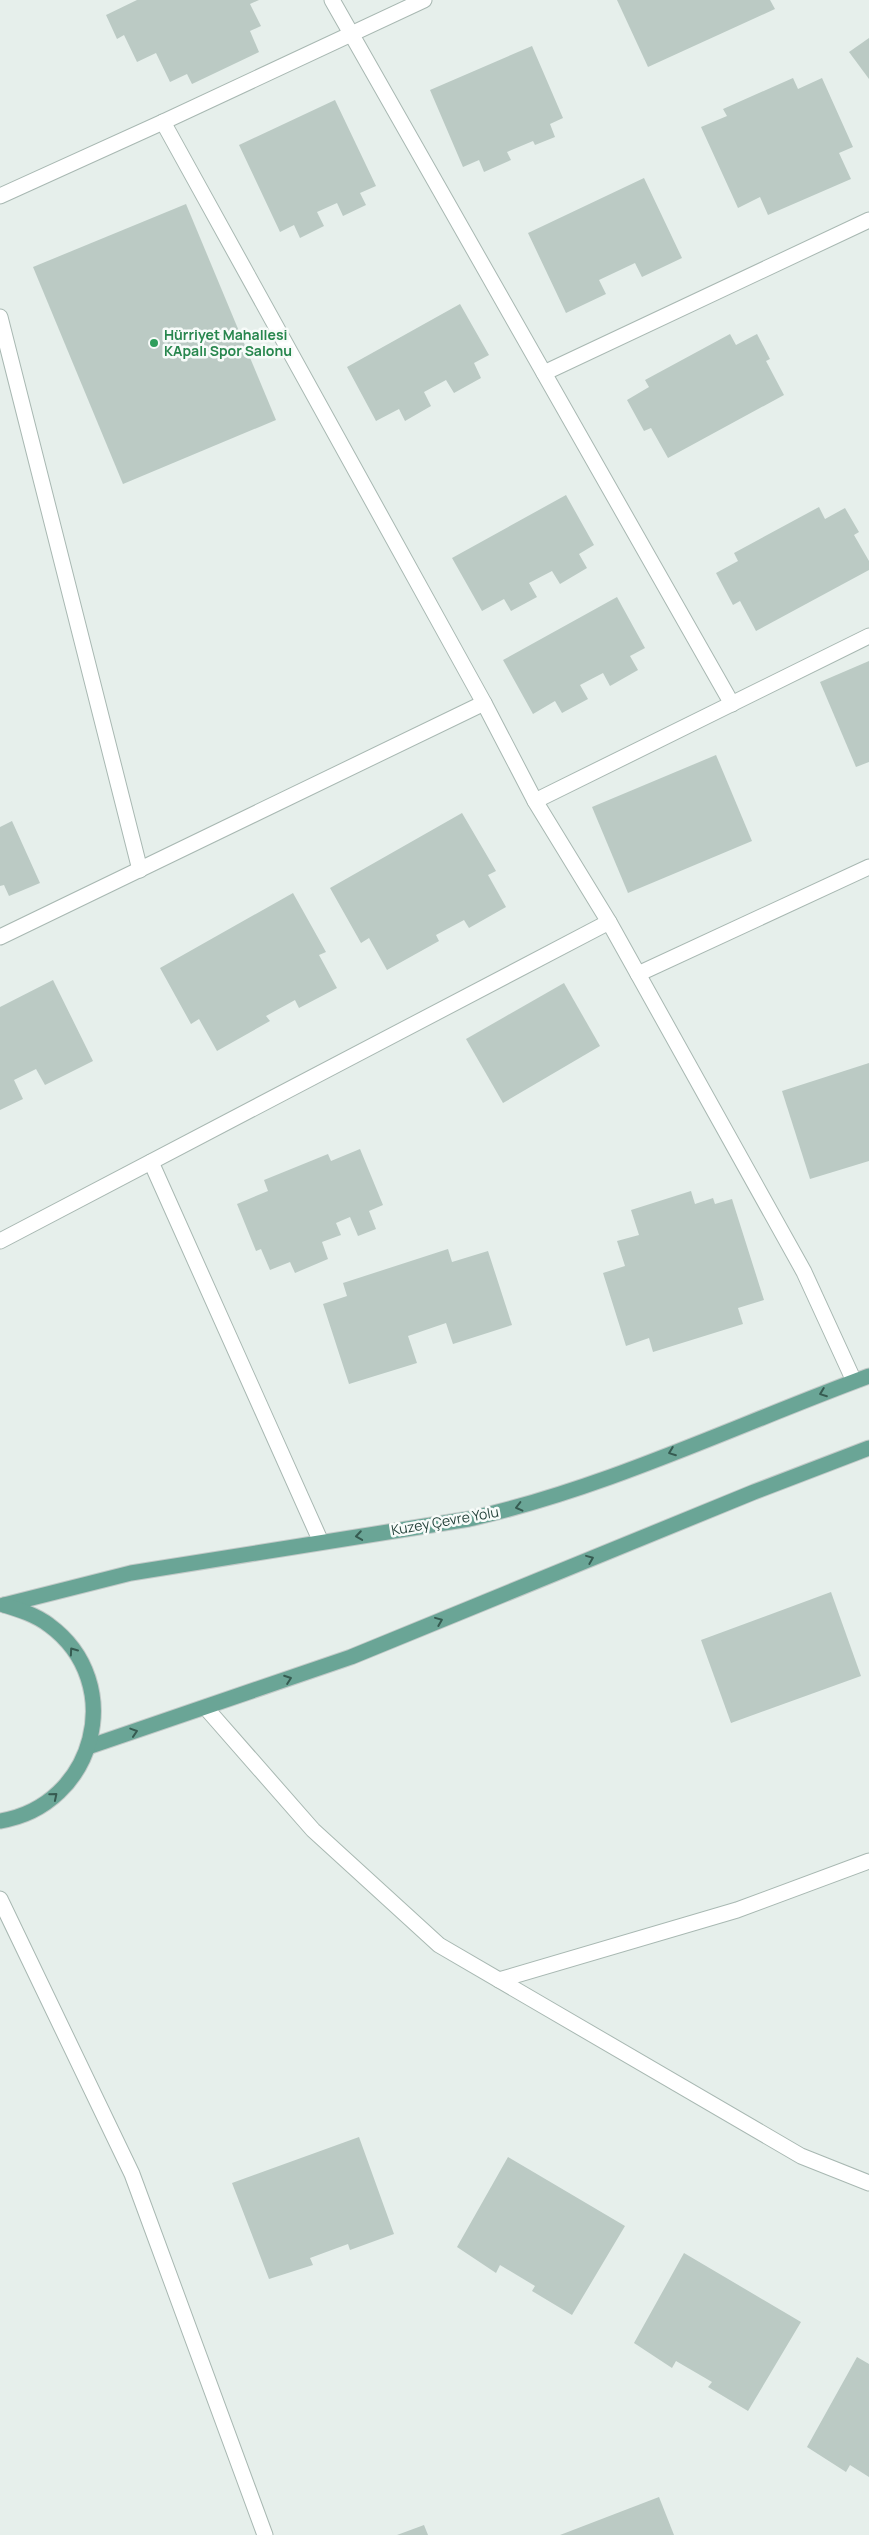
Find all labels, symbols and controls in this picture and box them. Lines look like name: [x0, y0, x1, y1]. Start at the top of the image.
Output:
place label: Hürriyet Mahallesi KApalı Spor Salonu: [164, 325, 292, 360]
marker: Hürriyet Mahallesi KApalı Spor Salonu: [148, 337, 160, 349]
one-way arrow: [820, 1387, 828, 1397]
one-way arrow: [668, 1446, 677, 1456]
one-way arrow: [515, 1501, 524, 1512]
street label: Kuzey Çevre Yolu: [390, 1502, 500, 1539]
one-way arrow: [355, 1531, 364, 1541]
one-way arrow: [585, 1555, 594, 1565]
one-way arrow: [434, 1616, 443, 1627]
one-way arrow: [70, 1647, 79, 1656]
one-way arrow: [283, 1675, 292, 1685]
one-way arrow: [130, 1728, 138, 1738]
one-way arrow: [48, 1794, 57, 1802]

